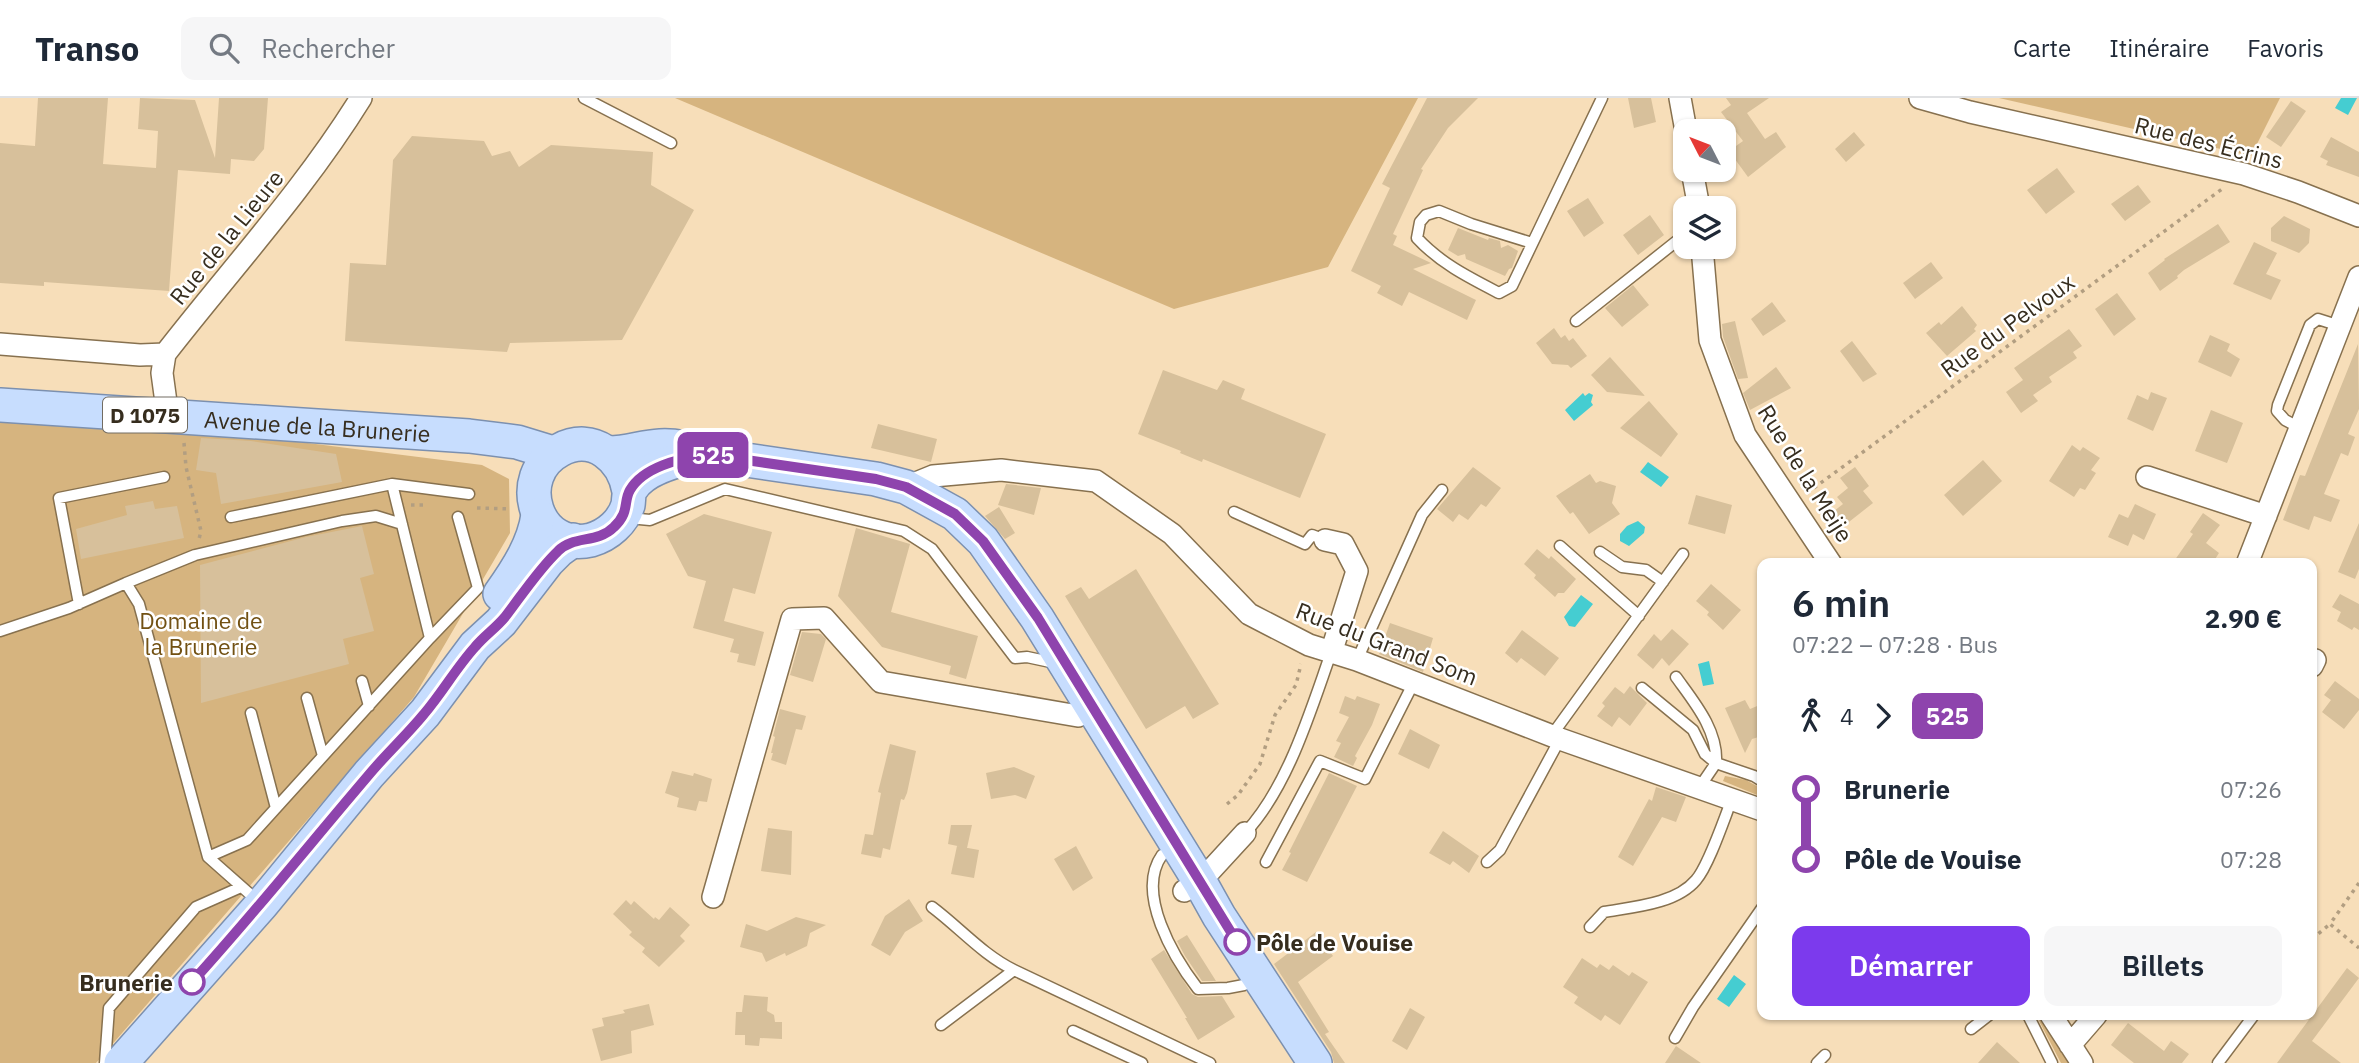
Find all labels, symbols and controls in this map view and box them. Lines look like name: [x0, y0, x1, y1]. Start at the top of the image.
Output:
search box: [181, 17, 671, 80]
text: Transo: [35, 27, 139, 70]
icon: search: [205, 29, 243, 67]
text: Rechercher: [261, 31, 395, 65]
text: Carte: [2013, 32, 2071, 64]
text: Itinéraire: [2109, 32, 2209, 64]
text: Favoris: [2247, 32, 2324, 64]
street label: Rue des Écrins: [2132, 109, 2286, 175]
north arrow: [1673, 119, 1736, 182]
map controls: [1673, 119, 1736, 259]
street label: Rue de la Lieure: [162, 163, 290, 311]
button: layers: [1673, 196, 1736, 259]
street label: Rue du Pelvoux: [1934, 266, 2080, 384]
road number: D 1075: [103, 398, 187, 432]
street label: Rue de la Meije: [1752, 399, 1860, 547]
street label: Avenue de la Brunerie: [203, 404, 431, 448]
line badge: 525: [673, 432, 753, 478]
text: 525: [691, 439, 735, 471]
text: 6 min: [1792, 578, 1890, 627]
street label: Rue du Grand Som: [1292, 595, 1482, 691]
text: 2.90 €: [2205, 601, 2282, 635]
park label: Domaine de la Brunerie: [139, 605, 263, 661]
text: 07:22 – 07:28 · Bus: [1792, 629, 1998, 659]
icon: walk: [1792, 697, 1830, 735]
icon: forward: [1864, 697, 1902, 735]
text: 525: [1926, 700, 1969, 732]
text: 4: [1840, 701, 1854, 731]
text: Brunerie: [1844, 772, 1950, 806]
text: 07:26: [2220, 774, 2282, 804]
text: Pôle de Vouise: [1844, 842, 2022, 876]
text: 07:28: [2220, 844, 2282, 874]
button: Démarrer: [1792, 926, 2030, 1006]
button: Billets: [2044, 926, 2282, 1006]
place label: Pôle de Vouise: [1256, 927, 1413, 957]
marker: Pôle de Vouise: [1224, 929, 1250, 955]
place label: Brunerie: [79, 967, 173, 997]
marker: Brunerie: [179, 969, 205, 995]

